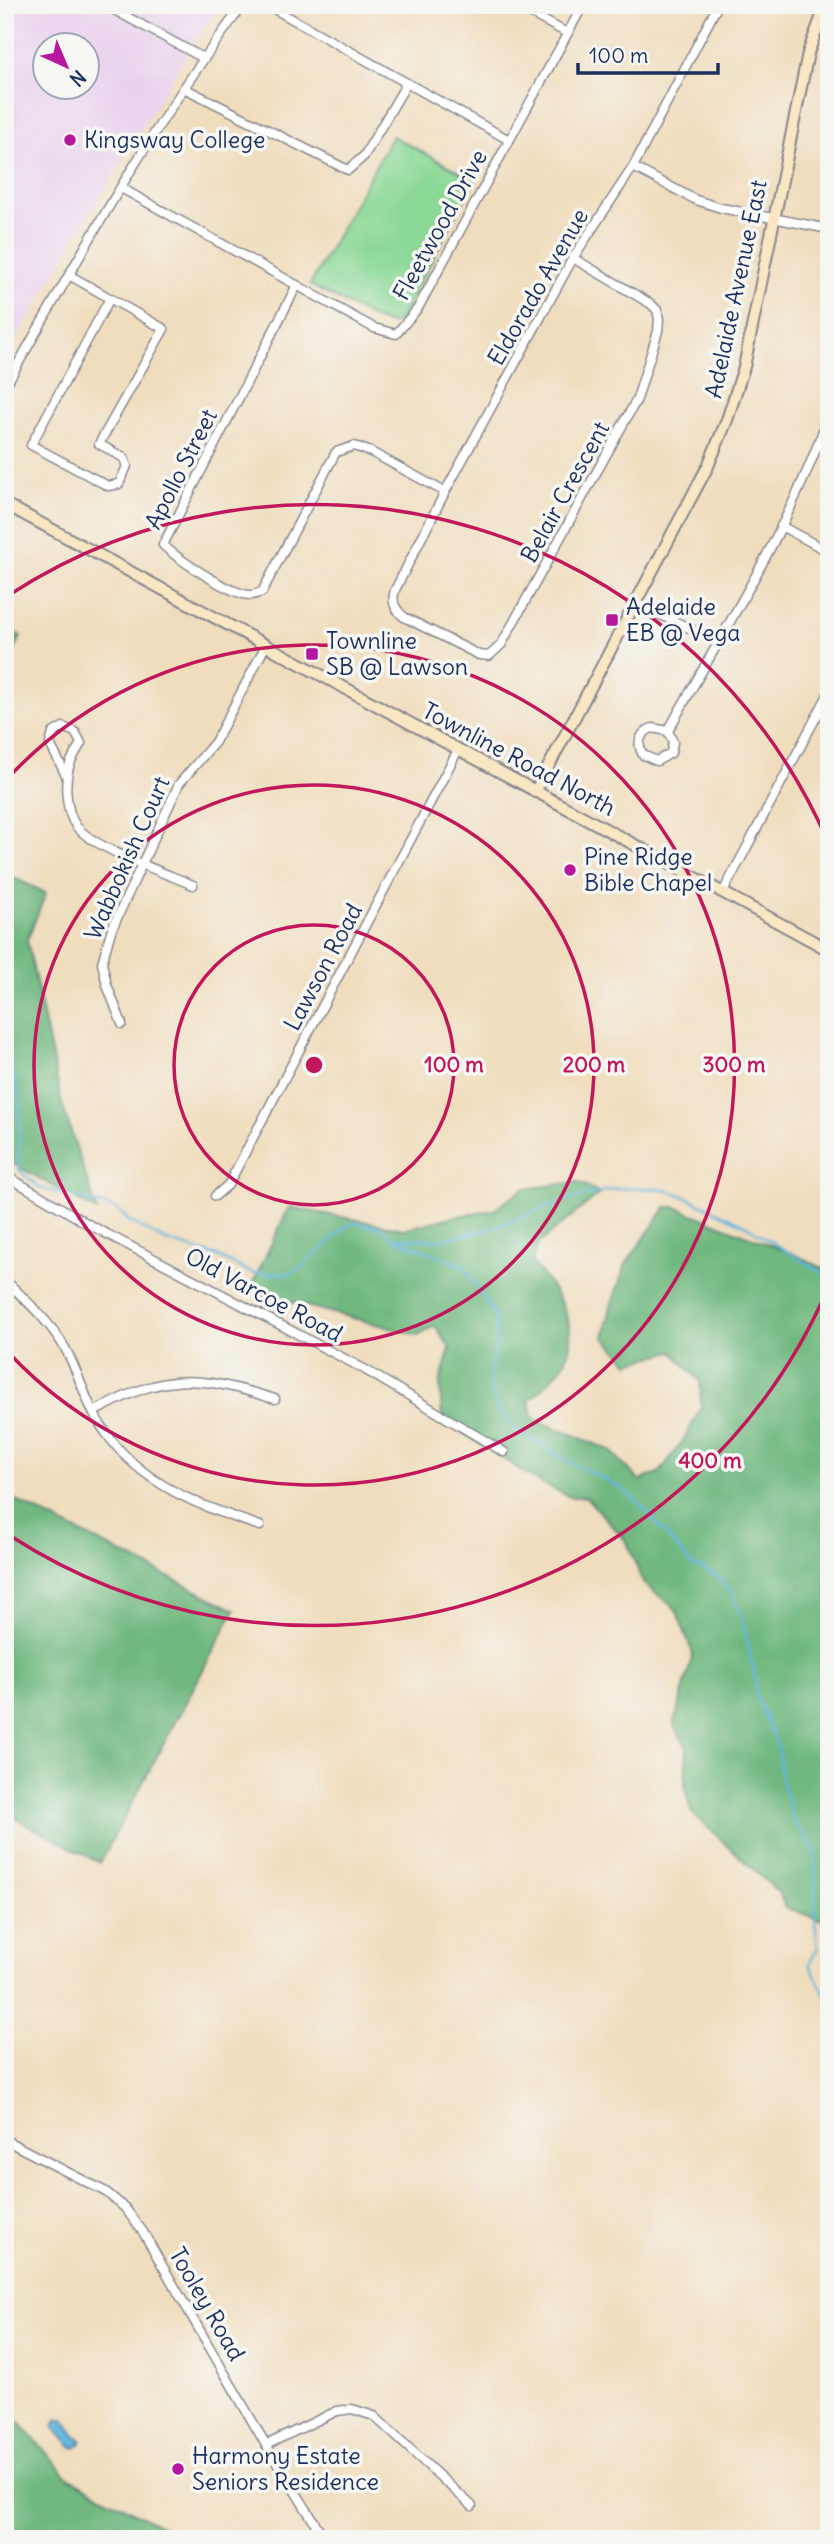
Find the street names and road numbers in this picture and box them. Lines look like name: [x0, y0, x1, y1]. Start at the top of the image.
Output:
street label: Fleetwood Drive: [386, 144, 493, 305]
street label: Adelaide Avenue East: [698, 177, 773, 401]
street label: Eldorado Avenue: [481, 203, 594, 370]
street label: Apollo Street: [138, 404, 223, 534]
street label: Belair Crescent: [514, 416, 615, 567]
street label: Townline Road North: [418, 695, 621, 822]
street label: Wabbokish Court: [77, 771, 176, 944]
street label: Lawson Road: [277, 898, 368, 1035]
street label: Old Varcoe Road: [181, 1241, 348, 1348]
street label: Tooley Road: [163, 2242, 252, 2366]

